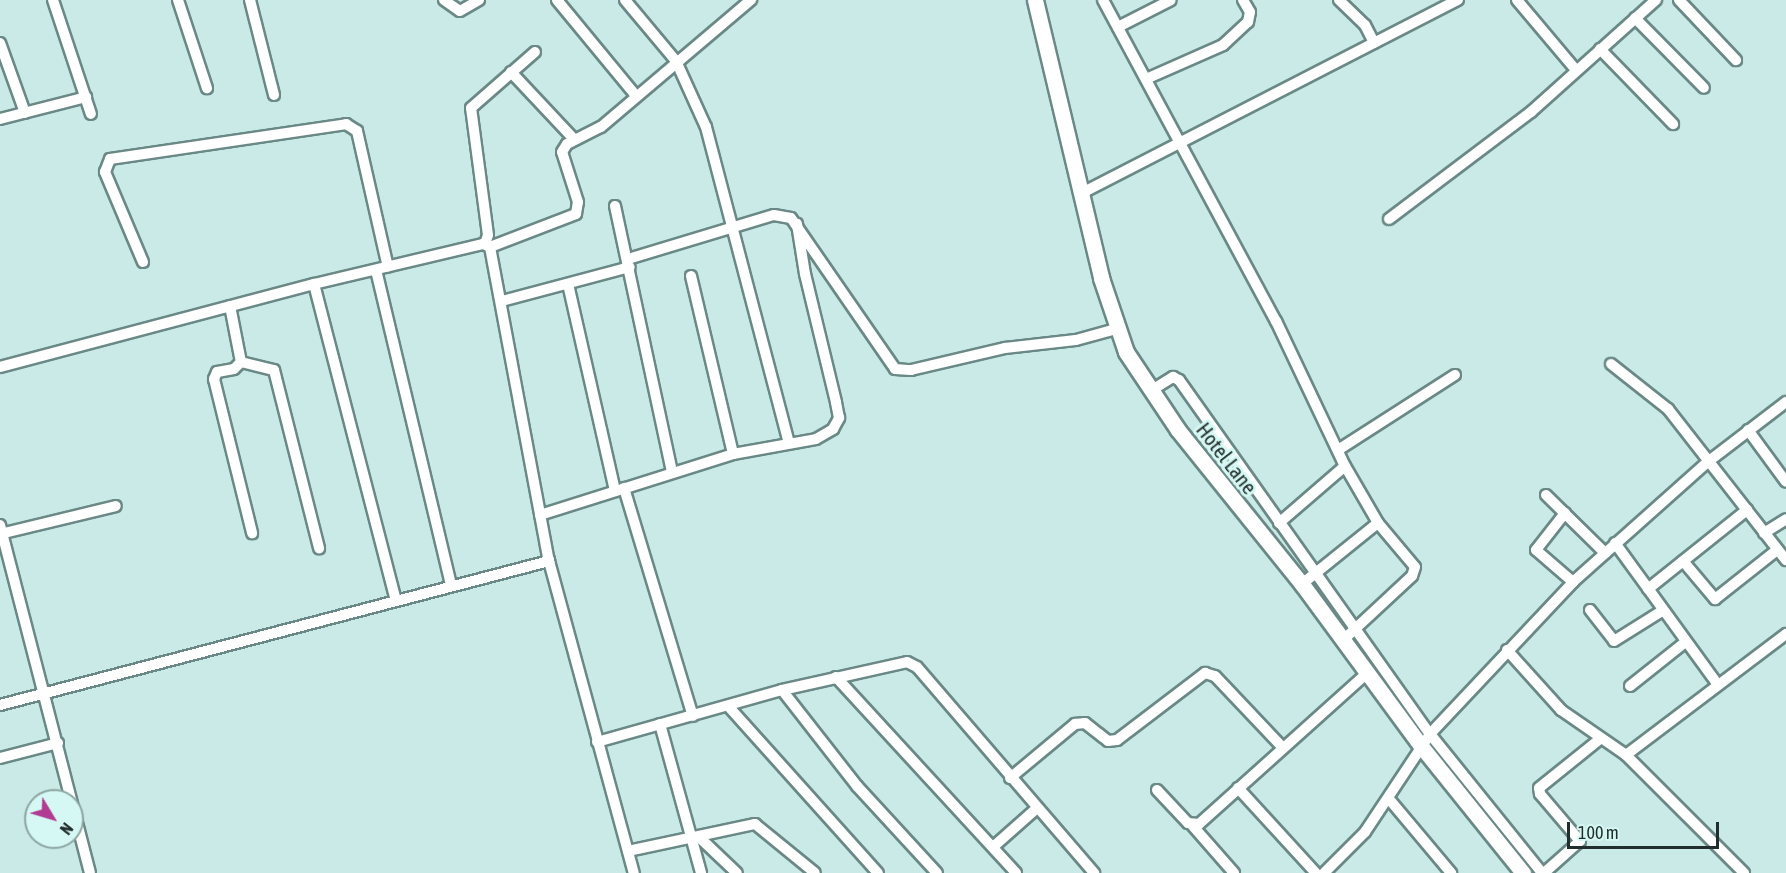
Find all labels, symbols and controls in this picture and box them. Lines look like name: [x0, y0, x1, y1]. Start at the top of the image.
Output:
street label: Hotel Lane: [1191, 417, 1263, 499]
north arrow: [24, 789, 84, 849]
scale bar: [1570, 810, 1722, 848]
text: N: [57, 820, 77, 838]
text: 100 m: [1578, 822, 1619, 843]

